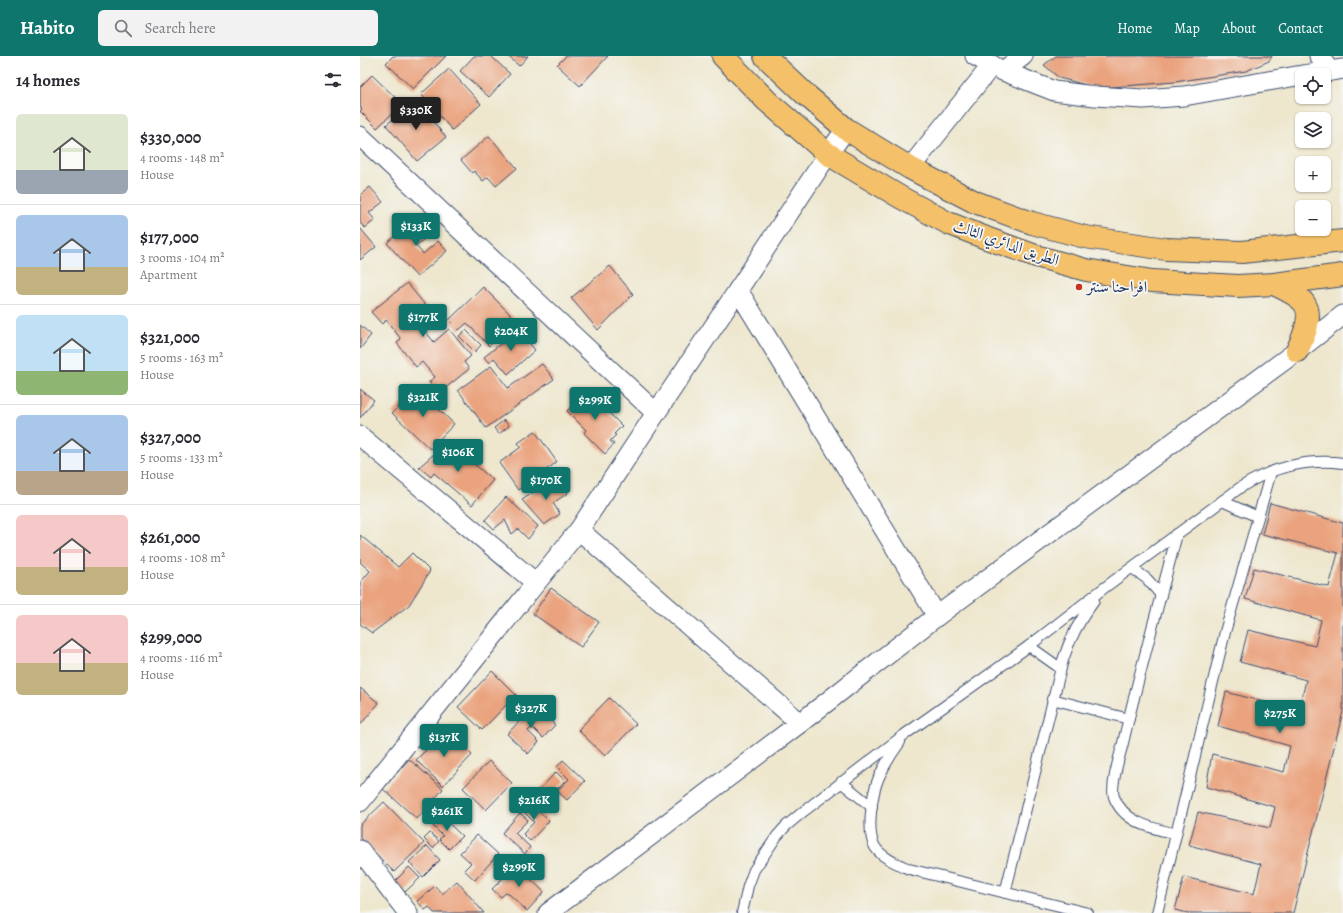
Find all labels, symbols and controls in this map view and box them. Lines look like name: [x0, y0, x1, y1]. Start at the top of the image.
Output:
search box: [98, 10, 378, 46]
text: Habito: [20, 15, 74, 41]
icon: search: [112, 17, 134, 39]
text: Search here: [144, 18, 216, 38]
text: Home: [1117, 19, 1152, 38]
text: Map: [1174, 19, 1200, 38]
text: About: [1222, 19, 1256, 38]
text: Contact: [1278, 19, 1323, 38]
map controls: [1295, 68, 1331, 236]
button: locate: [1295, 68, 1331, 104]
text: 14 homes: [16, 69, 80, 92]
icon: filters: [322, 69, 344, 91]
pin: $330K: [388, 97, 444, 131]
text: $330K: [400, 101, 432, 118]
button: layers: [1295, 112, 1331, 148]
text: $330,000: [140, 126, 201, 149]
icon: home: [48, 130, 96, 178]
text: 4 rooms · 148 m²: [140, 149, 224, 166]
button: +: [1295, 156, 1331, 192]
text: House: [140, 166, 174, 183]
button: −: [1295, 200, 1331, 236]
pin: $133K: [388, 213, 444, 247]
street label: الطريق الدائري الثالث: [950, 215, 1062, 272]
text: $133K: [401, 217, 431, 234]
text: $177,000: [140, 226, 199, 249]
icon: home: [48, 231, 96, 279]
text: 3 rooms · 104 m²: [140, 249, 224, 266]
text: Apartment: [140, 266, 198, 283]
place label: افراحنا سنتر: [1085, 276, 1147, 298]
marker: افراحنا سنتر: [1074, 282, 1084, 292]
pin: $177K: [395, 304, 451, 338]
text: $177K: [408, 308, 438, 325]
pin: $204K: [483, 318, 539, 352]
text: $204K: [494, 322, 528, 339]
text: $321,000: [140, 326, 200, 349]
icon: home: [48, 331, 96, 379]
text: 5 rooms · 163 m²: [140, 349, 223, 366]
text: House: [140, 366, 174, 383]
pin: $321K: [395, 384, 451, 418]
pin: $299K: [567, 387, 623, 421]
text: $321K: [407, 388, 439, 405]
text: $299K: [579, 391, 611, 408]
text: $327,000: [140, 426, 201, 449]
icon: home: [48, 431, 96, 479]
pin: $106K: [430, 439, 486, 473]
text: $106K: [442, 443, 474, 460]
text: 5 rooms · 133 m²: [140, 449, 223, 466]
text: House: [140, 466, 174, 483]
pin: $170K: [518, 467, 574, 501]
text: $170K: [530, 471, 562, 488]
text: $261,000: [140, 526, 200, 549]
icon: home: [48, 531, 96, 579]
text: 4 rooms · 108 m²: [140, 549, 225, 566]
text: House: [140, 566, 174, 583]
text: $299,000: [140, 626, 202, 649]
icon: home: [48, 631, 96, 679]
text: 4 rooms · 116 m²: [140, 649, 223, 666]
text: House: [140, 666, 174, 683]
pin: $327K: [503, 695, 559, 729]
text: $327K: [515, 699, 547, 716]
pin: $275K: [1252, 700, 1308, 734]
text: $275K: [1264, 704, 1296, 721]
pin: $137K: [416, 724, 472, 758]
text: $137K: [429, 728, 459, 745]
pin: $216K: [506, 787, 562, 821]
text: $216K: [518, 791, 550, 808]
pin: $261K: [419, 798, 475, 832]
text: $261K: [431, 802, 463, 819]
pin: $299K: [491, 854, 547, 888]
text: $299K: [503, 858, 535, 875]

